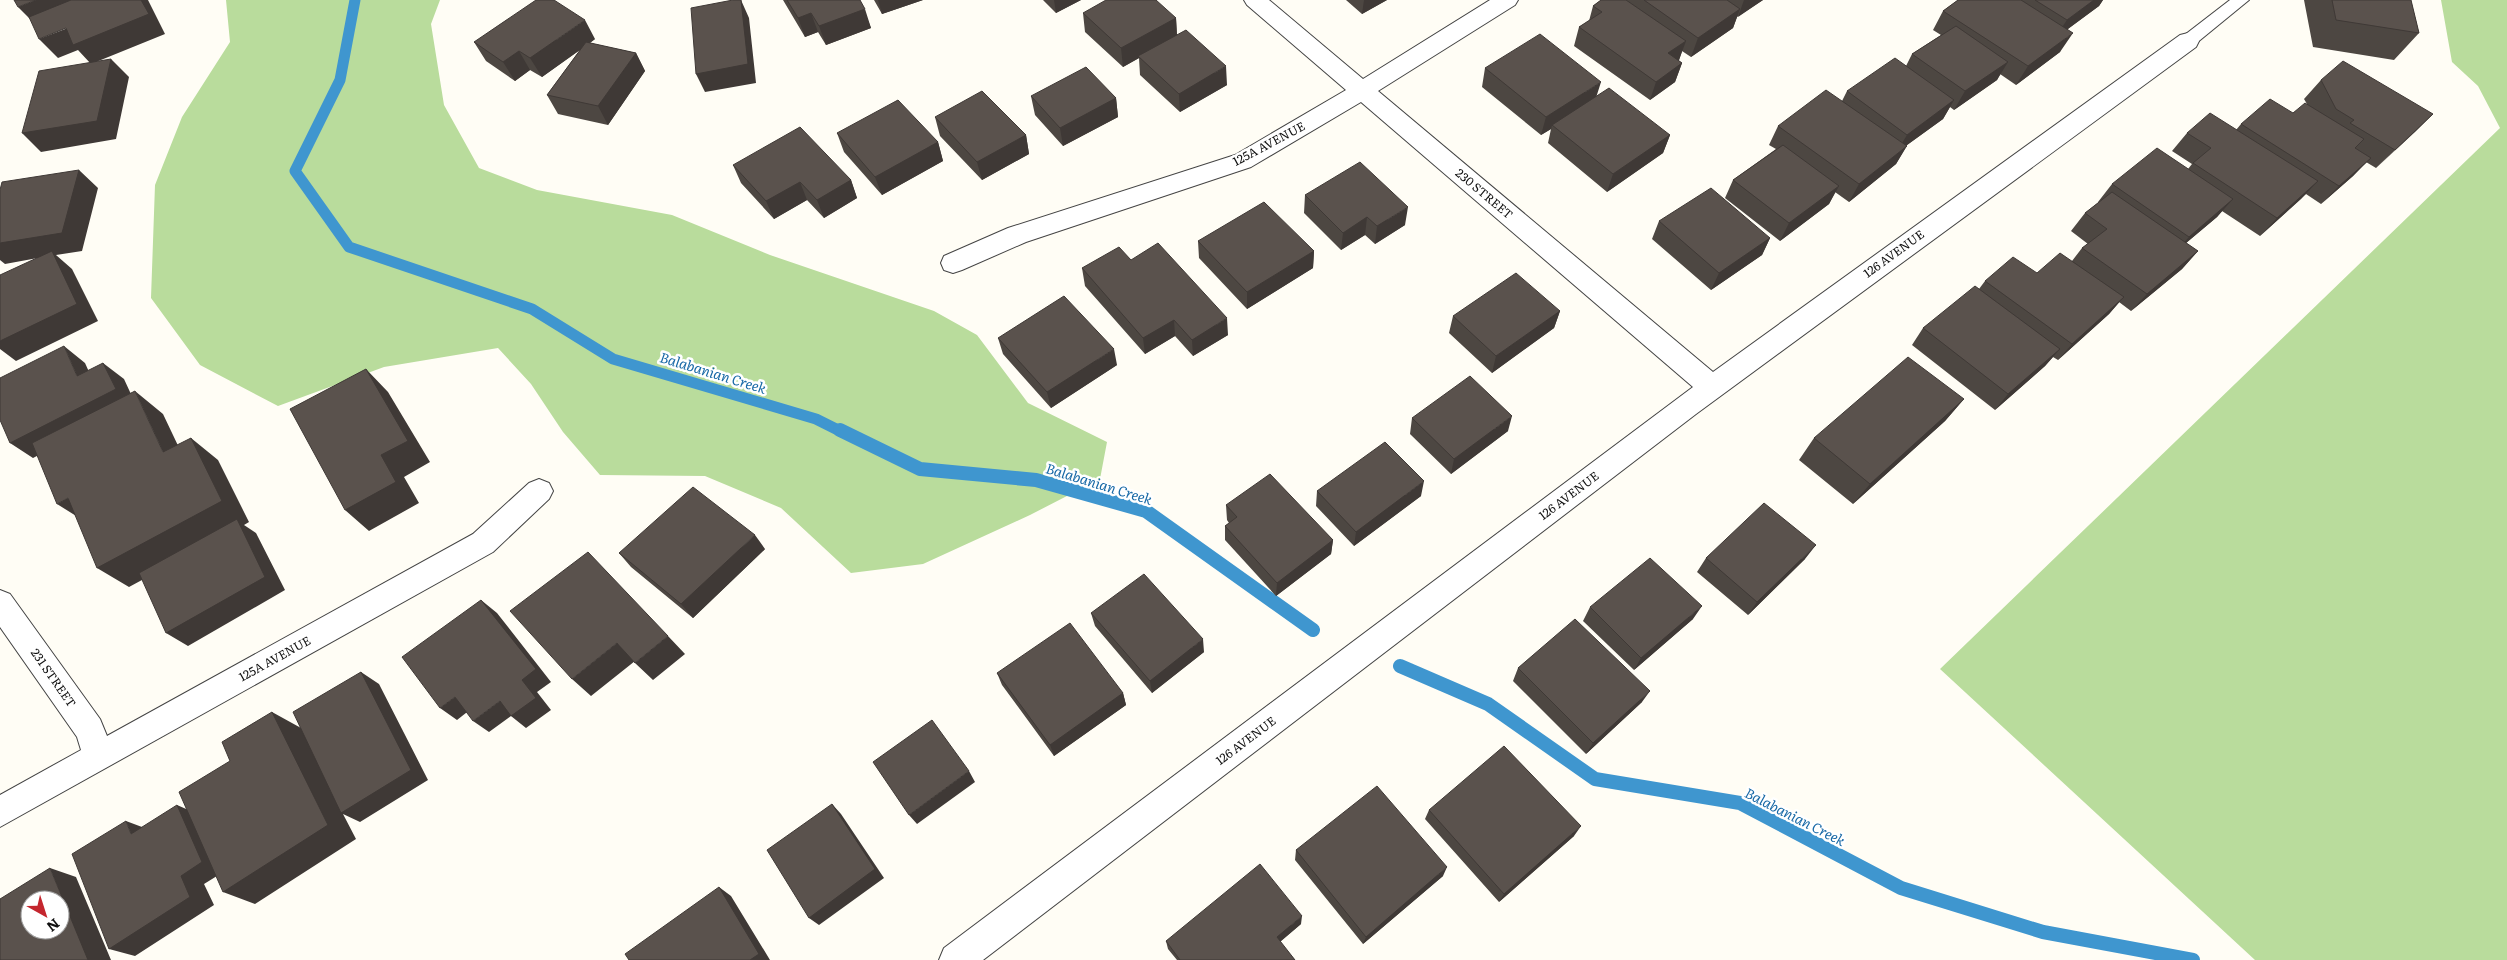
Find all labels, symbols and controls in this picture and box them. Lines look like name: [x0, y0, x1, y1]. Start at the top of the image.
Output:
street label: 125A AVENUE: [1229, 116, 1308, 170]
street label: 230 STREET: [1452, 164, 1517, 223]
street label: 126 AVENUE: [1859, 225, 1928, 281]
water label: Balabanian Creek: [658, 346, 769, 398]
water label: Balabanian Creek: [1044, 457, 1155, 509]
street label: 126 AVENUE: [1535, 466, 1603, 524]
street label: 125A AVENUE: [235, 631, 314, 685]
street label: 231 STREET: [27, 644, 81, 711]
street label: 126 AVENUE: [1212, 711, 1280, 769]
water label: Balabanian Creek: [1742, 782, 1849, 850]
north arrow: [20, 890, 70, 940]
text: N: [43, 914, 65, 938]

